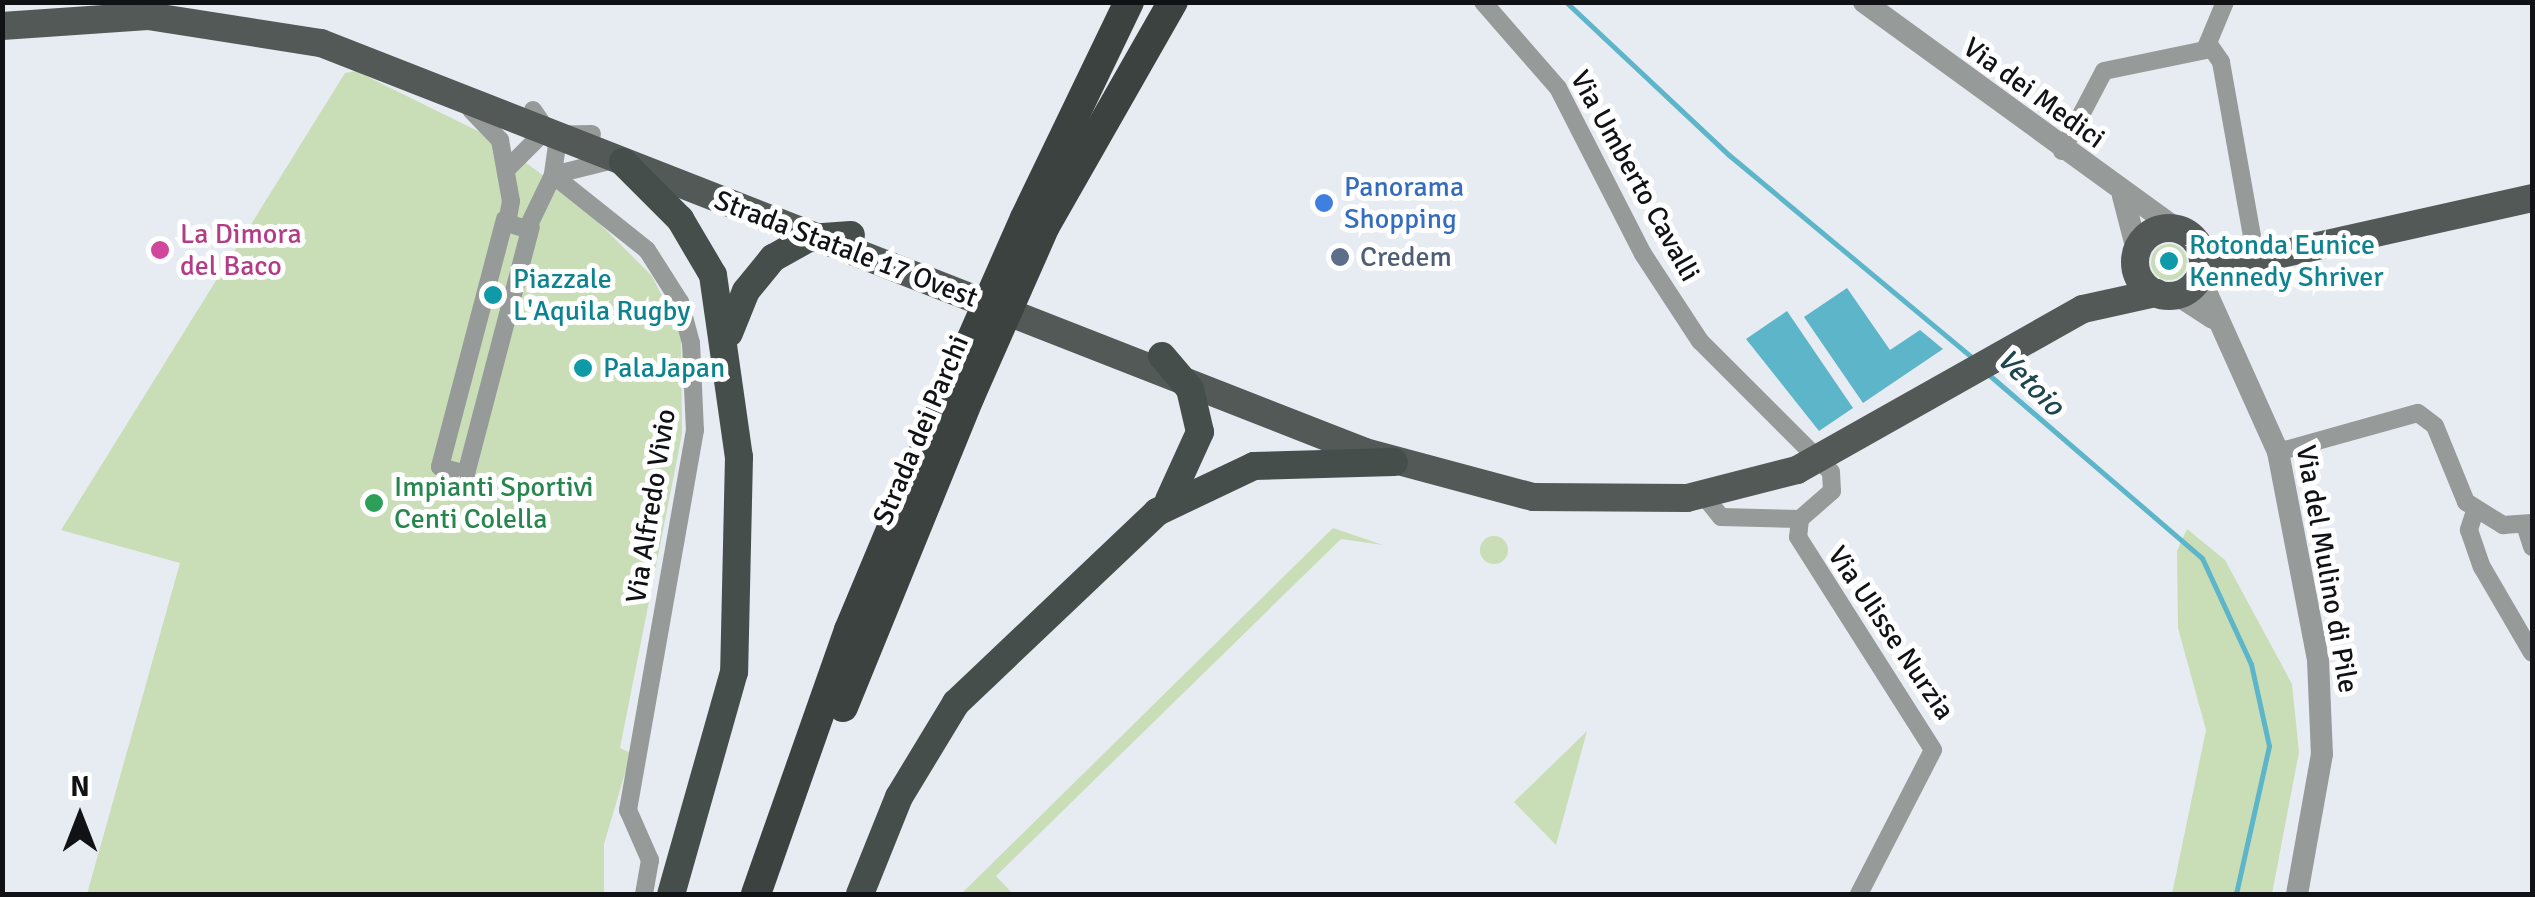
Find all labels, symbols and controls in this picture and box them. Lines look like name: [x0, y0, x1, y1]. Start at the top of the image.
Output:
street label: Via dei Medici: [1957, 30, 2111, 156]
street label: Via Umberto Cavalli: [1563, 65, 1707, 287]
place label: Panorama Shopping: [1344, 170, 1464, 236]
street label: Strada Statale 17 Ovest: [710, 183, 982, 315]
marker: Panorama Shopping: [1313, 192, 1335, 214]
place label: La Dimora del Baco: [180, 217, 302, 283]
place label: Rotonda Eunice Kennedy Shriver: [2189, 228, 2383, 294]
marker: La Dimora del Baco: [149, 239, 171, 261]
place label: Credem: [1360, 240, 1452, 274]
marker: Credem: [1329, 246, 1351, 268]
marker: Rotonda Eunice Kennedy Shriver: [2158, 250, 2180, 272]
place label: Piazzale L'Aquila Rugby: [513, 262, 690, 328]
marker: Piazzale L'Aquila Rugby: [482, 284, 504, 306]
street label: Strada dei Parchi: [866, 330, 976, 530]
water label: Vetoio: [1989, 342, 2071, 424]
place label: PalaJapan: [603, 351, 725, 385]
marker: PalaJapan: [572, 357, 594, 379]
street label: Via Alfredo Vivio: [619, 407, 683, 605]
street label: Via del Mulino di Pile: [2289, 443, 2365, 695]
place label: Impianti Sportivi Centi Colella: [394, 470, 593, 536]
marker: Impianti Sportivi Centi Colella: [363, 492, 385, 514]
street label: Via Ulisse Nurzia: [1821, 540, 1961, 726]
north arrow: [30, 767, 130, 867]
text: N: [70, 770, 90, 804]

